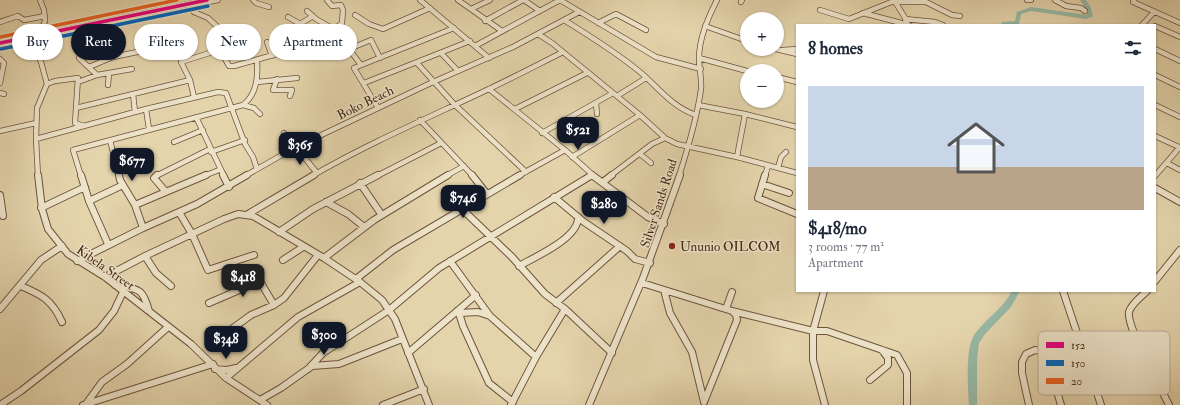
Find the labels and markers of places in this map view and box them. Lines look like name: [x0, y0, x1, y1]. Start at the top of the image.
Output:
pin: $521: [554, 117, 602, 151]
pin: $365: [276, 132, 324, 166]
pin: $677: [108, 148, 156, 182]
pin: $746: [439, 185, 487, 219]
pin: $280: [580, 191, 628, 225]
place label: Ununio OILCOM: [680, 239, 781, 255]
marker: Ununio OILCOM: [667, 241, 677, 251]
pin: $418: [219, 264, 267, 298]
pin: $300: [300, 322, 348, 356]
pin: $348: [202, 326, 250, 360]

